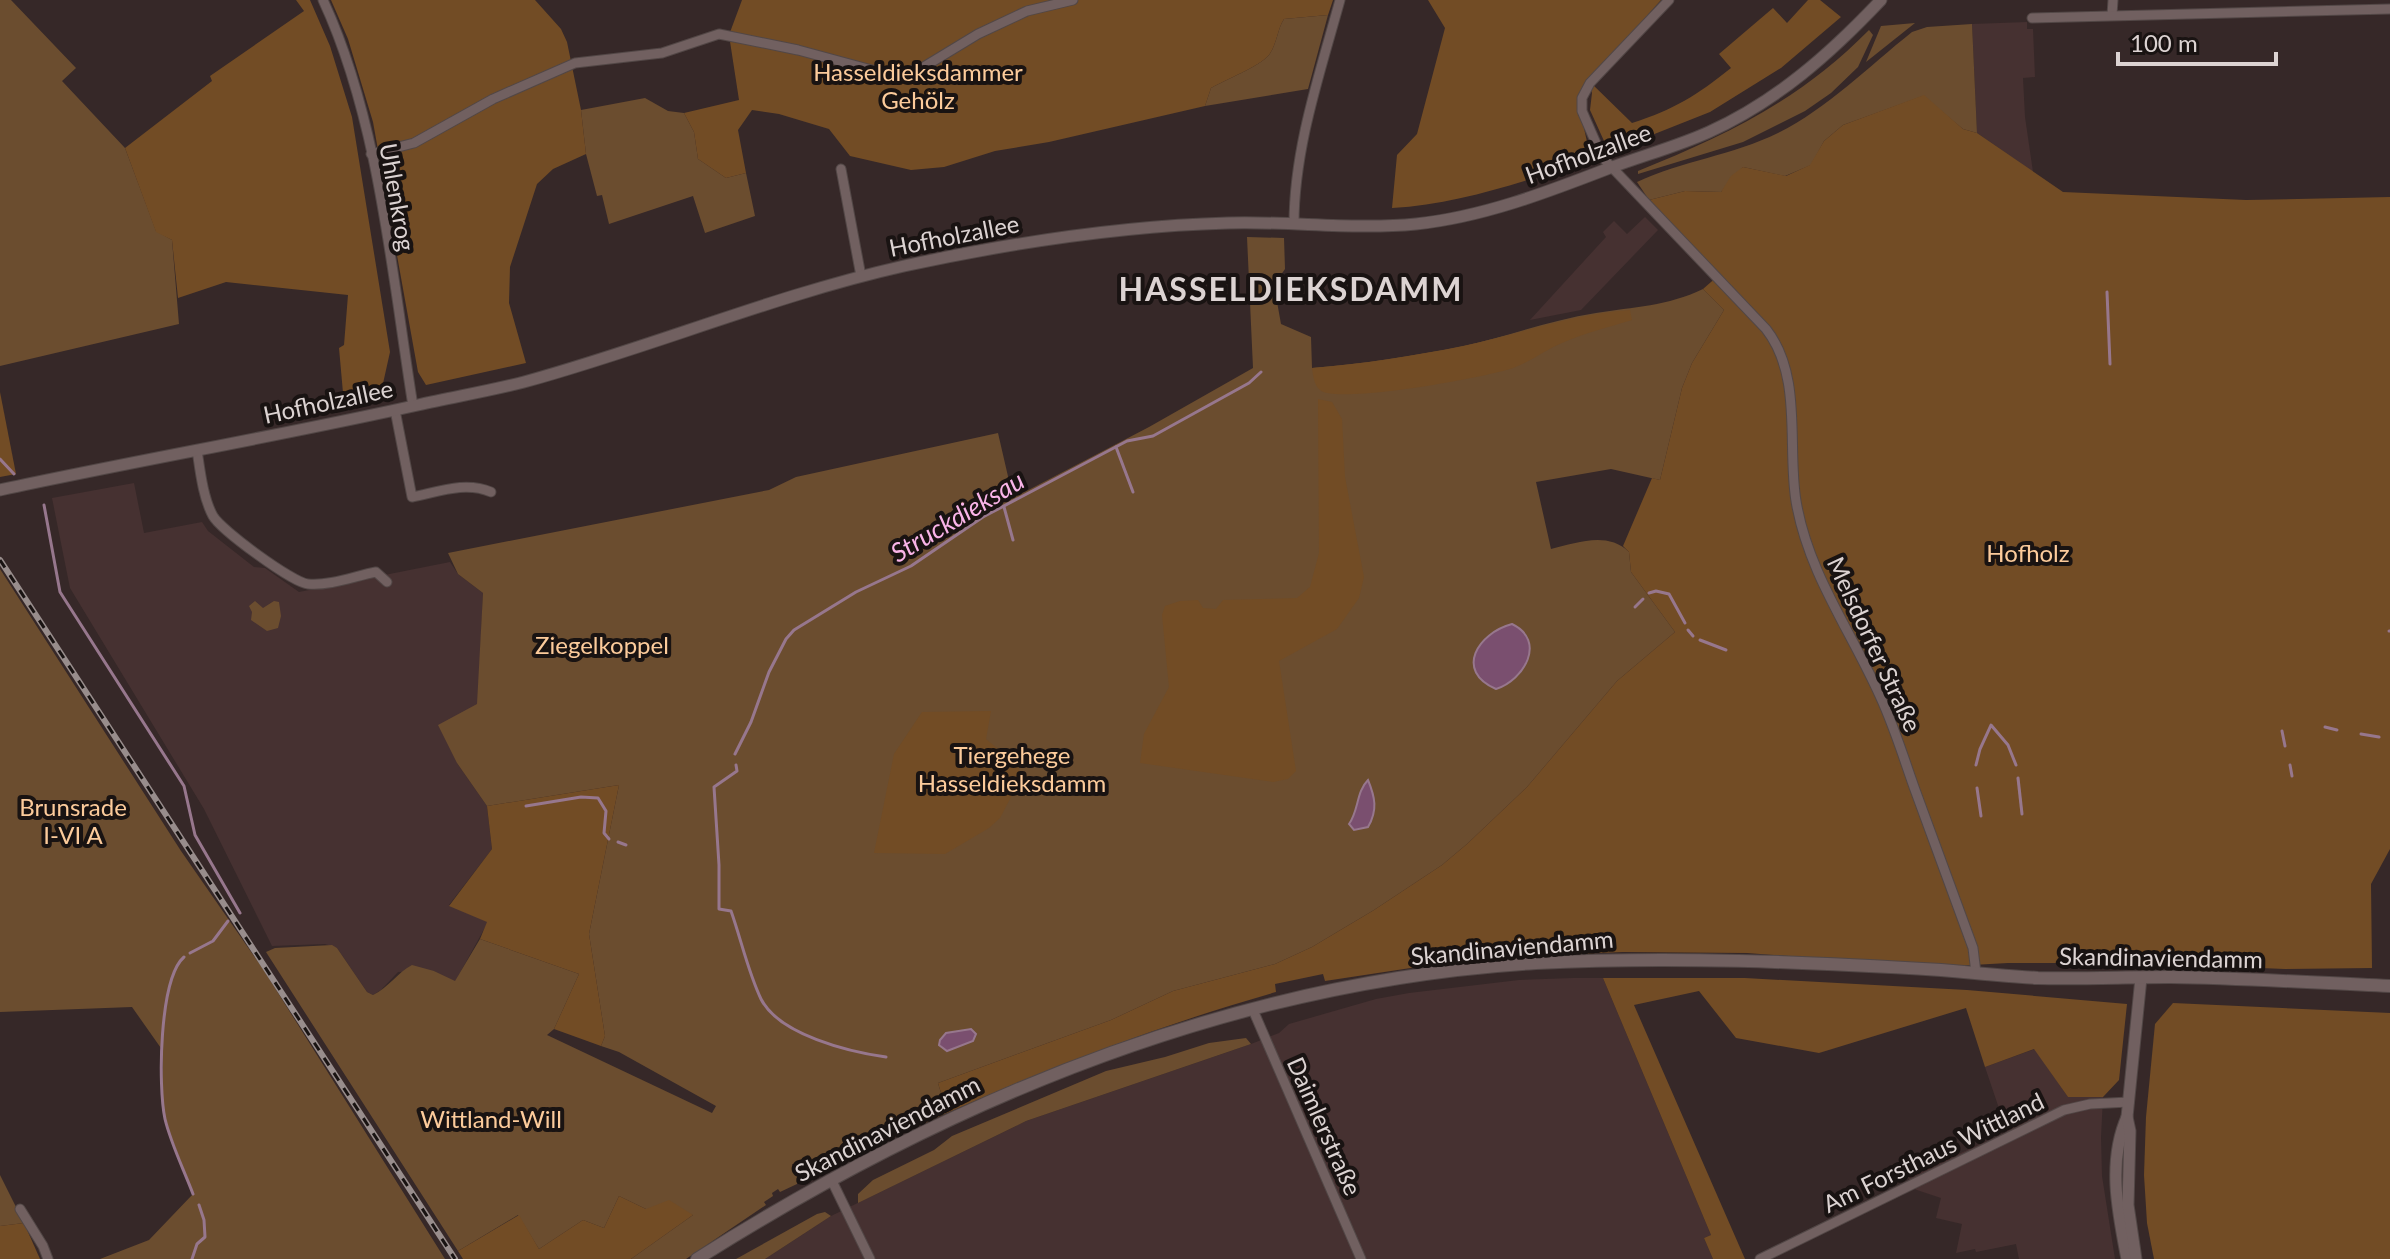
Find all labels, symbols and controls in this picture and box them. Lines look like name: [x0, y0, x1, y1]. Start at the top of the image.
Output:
scale bar: [2118, 16, 2276, 66]
text: 100 m: [2130, 28, 2198, 57]
park label: Hasseldieksdammer Gehölz: [813, 57, 1023, 114]
street label: Hofholzallee: [1521, 117, 1655, 189]
street label: Uhlenkrog: [374, 141, 422, 253]
street label: Hofholzallee: [886, 208, 1022, 262]
district label: HASSELDIEKSDAMM: [1118, 269, 1464, 308]
street label: Hofholzallee: [260, 373, 396, 429]
water label: Struckdieksau: [884, 464, 1030, 568]
park label: Hofholz: [1986, 538, 2070, 567]
street label: Melsdorfer Straße: [1822, 552, 1928, 736]
park label: Ziegelkoppel: [535, 630, 669, 659]
park label: Tiergehege Hasseldieksdamm: [918, 740, 1106, 797]
park label: Brunsrade I-VI A: [19, 792, 127, 849]
street label: Skandinaviendamm: [1409, 924, 1615, 970]
street label: Skandinaviendamm: [2059, 941, 2263, 973]
street label: Daimlerstraße: [1282, 1052, 1368, 1200]
street label: Skandinaviendamm: [790, 1069, 984, 1187]
street label: Am Forsthaus Wittland: [1818, 1086, 2048, 1218]
park label: Wittland-Will: [420, 1104, 562, 1133]

